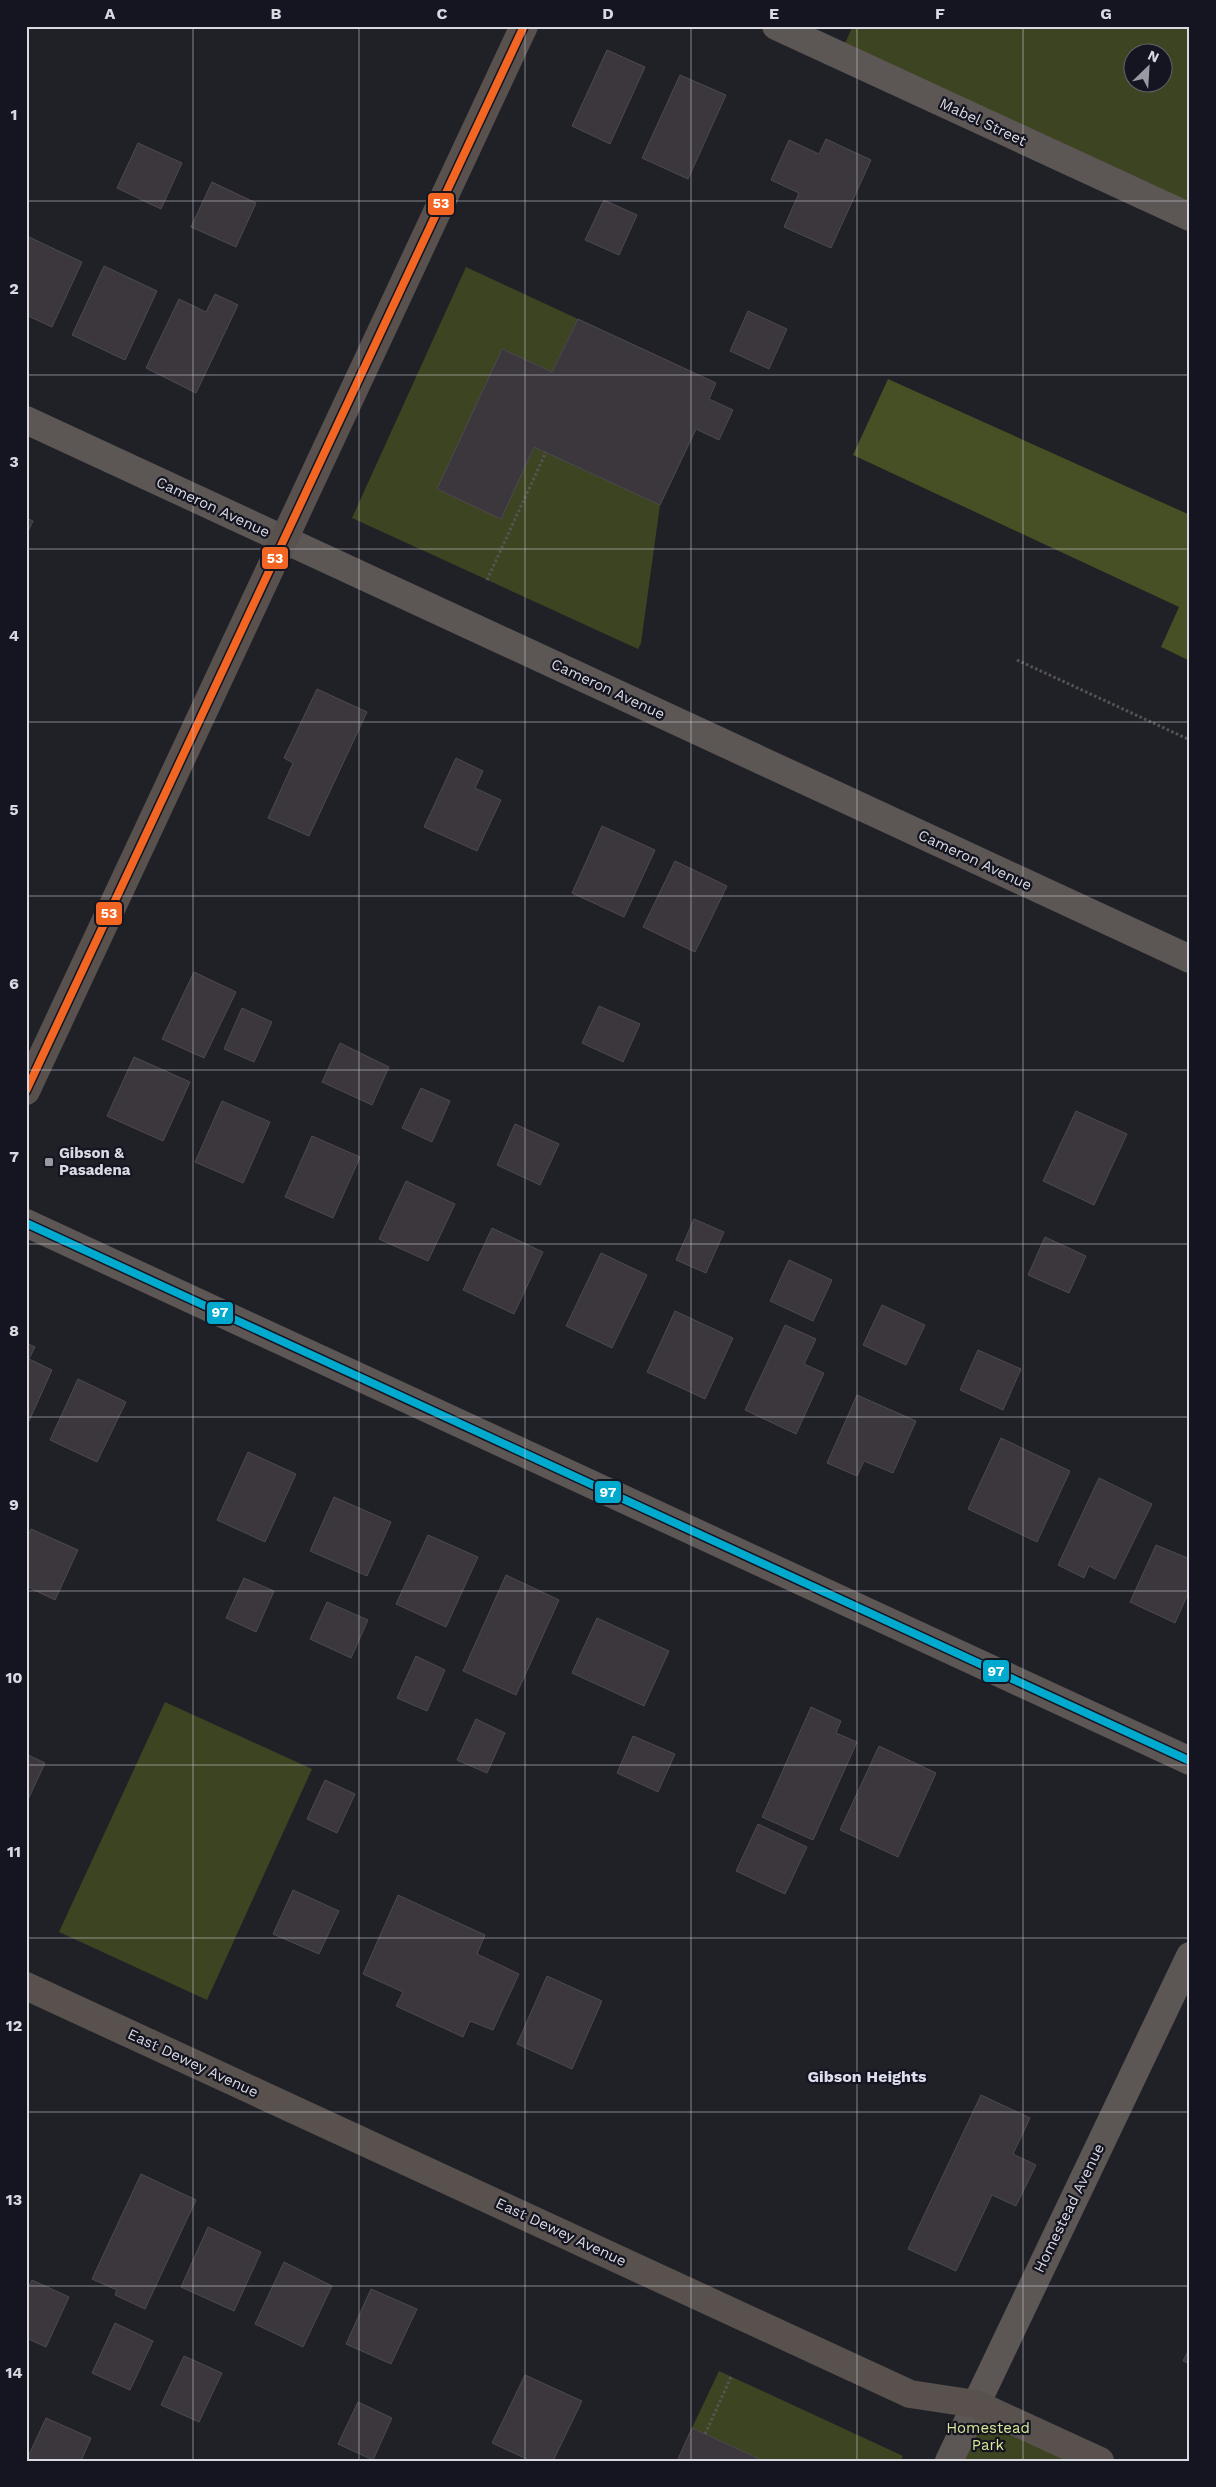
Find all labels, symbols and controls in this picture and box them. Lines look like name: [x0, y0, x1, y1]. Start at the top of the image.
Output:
text: A: [105, 4, 116, 23]
text: B: [271, 4, 282, 23]
text: C: [437, 4, 448, 23]
text: D: [602, 4, 614, 23]
text: E: [769, 4, 779, 23]
text: F: [935, 4, 945, 23]
text: G: [1100, 4, 1112, 23]
north arrow: [1124, 42, 1174, 92]
text: N: [1145, 47, 1162, 66]
street label: Mabel Street: [937, 94, 1030, 150]
text: 1: [11, 105, 17, 124]
line badge: 53: [427, 192, 455, 216]
text: 53: [433, 195, 449, 211]
text: 2: [9, 279, 19, 298]
text: 3: [9, 452, 19, 471]
street label: Cameron Avenue: [153, 473, 273, 541]
line badge: 53: [261, 546, 289, 570]
text: 53: [267, 550, 283, 566]
text: 4: [9, 626, 19, 645]
street label: Cameron Avenue: [548, 655, 668, 723]
text: 5: [9, 800, 19, 819]
street label: Cameron Avenue: [915, 826, 1035, 894]
line badge: 53: [95, 901, 123, 926]
text: 53: [101, 905, 117, 921]
text: 6: [9, 974, 19, 993]
place label: Gibson & Pasadena: [59, 1144, 131, 1179]
text: 7: [9, 1147, 19, 1166]
marker: Gibson & Pasadena: [43, 1156, 55, 1168]
line badge: 97: [206, 1301, 234, 1325]
text: 97: [212, 1304, 229, 1320]
text: 8: [9, 1321, 19, 1340]
line badge: 97: [594, 1480, 622, 1504]
text: 97: [600, 1484, 617, 1500]
text: 9: [9, 1495, 19, 1514]
line badge: 97: [982, 1659, 1010, 1683]
text: 97: [988, 1663, 1005, 1679]
text: 10: [5, 1668, 23, 1687]
text: 11: [7, 1842, 21, 1861]
text: 12: [6, 2016, 22, 2035]
street label: East Dewey Avenue: [125, 2025, 261, 2101]
district label: Gibson Heights: [808, 2067, 927, 2086]
street label: Homestead Avenue: [1030, 2141, 1108, 2275]
text: 13: [6, 2190, 22, 2209]
street label: East Dewey Avenue: [493, 2194, 629, 2270]
text: 14: [5, 2363, 23, 2382]
park label: Homestead Park: [946, 2419, 1030, 2454]

